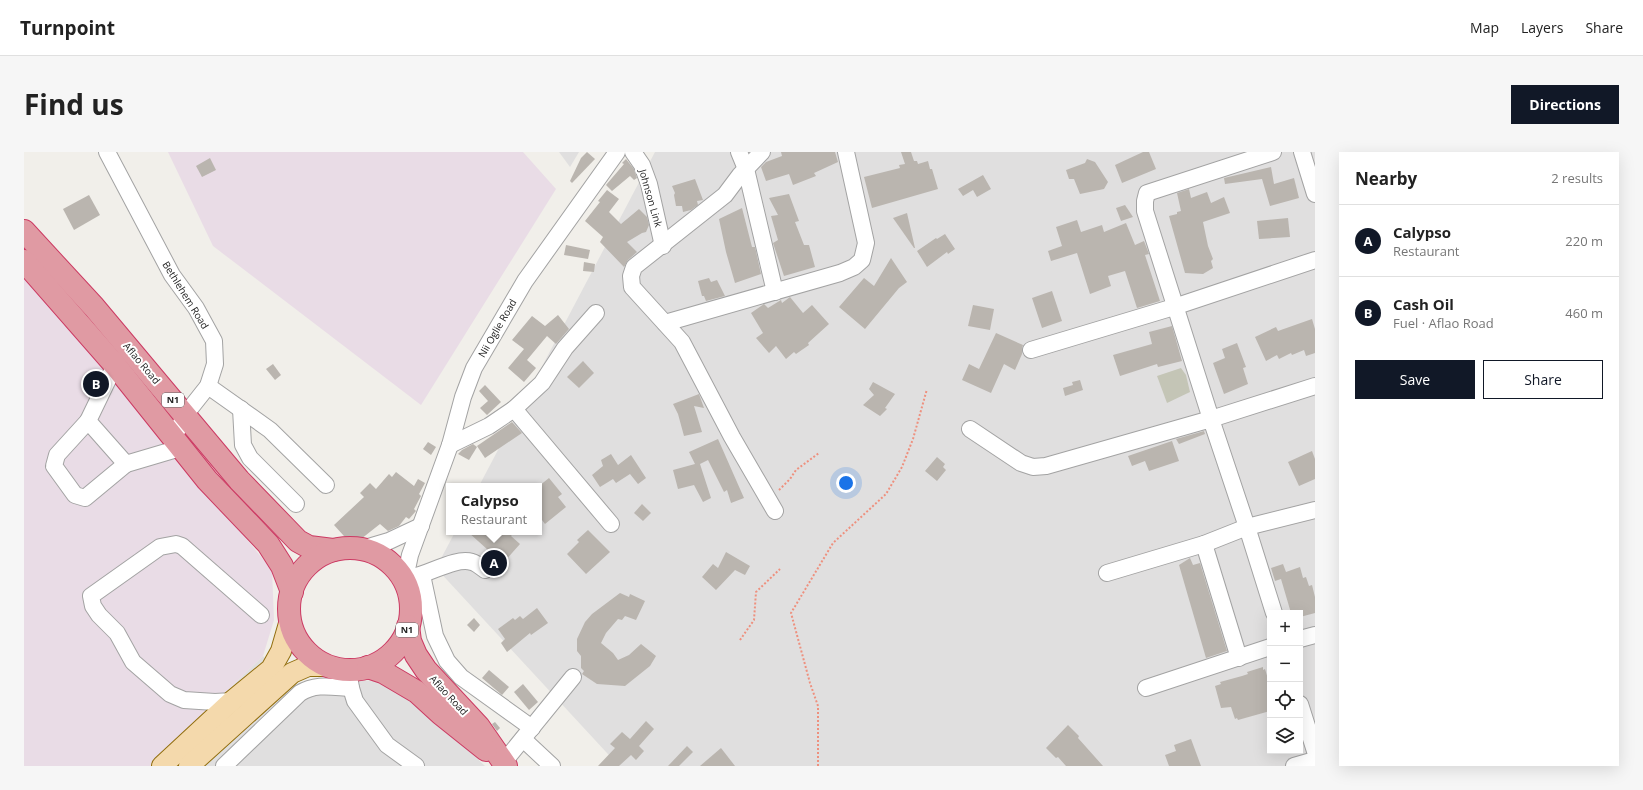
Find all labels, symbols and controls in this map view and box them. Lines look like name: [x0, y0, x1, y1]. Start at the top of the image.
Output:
text: Turnpoint: [20, 15, 115, 41]
text: Map: [1470, 18, 1499, 37]
text: Layers: [1521, 18, 1563, 37]
text: Share: [1585, 18, 1623, 37]
text: Find us: [24, 85, 124, 123]
button: Directions: [1511, 85, 1619, 124]
street label: Johnson Link: [636, 166, 666, 229]
text: Nearby: [1355, 167, 1417, 190]
text: 2 results: [1551, 169, 1603, 187]
text: Calypso: [1393, 222, 1451, 242]
text: A: [1364, 232, 1372, 250]
text: 220 m: [1565, 232, 1603, 250]
text: Restaurant: [1393, 242, 1460, 260]
street label: Bethlehem Road: [160, 258, 212, 332]
text: Cash Oil: [1393, 294, 1454, 314]
street label: Nii Oglie Road: [475, 296, 519, 360]
text: B: [1364, 304, 1372, 322]
text: 460 m: [1565, 304, 1603, 322]
text: Fuel · Aflao Road: [1393, 314, 1494, 332]
street label: Aflao Road: [120, 339, 164, 387]
button: Save: [1355, 360, 1475, 399]
button: Share: [1483, 360, 1603, 399]
pin: B: [83, 369, 109, 399]
road number: N1: [162, 393, 184, 407]
your location: [836, 473, 856, 493]
popup: [446, 483, 542, 535]
text: Calypso: [461, 490, 519, 510]
text: Restaurant: [461, 510, 527, 528]
pin: A: [481, 548, 507, 578]
map controls: [1267, 610, 1303, 754]
button: +: [1267, 610, 1303, 646]
road number: N1: [396, 623, 418, 637]
button: −: [1267, 646, 1303, 682]
street label: Aflao Road: [427, 672, 471, 718]
button: locate: [1267, 682, 1303, 718]
button: layers: [1267, 718, 1303, 754]

